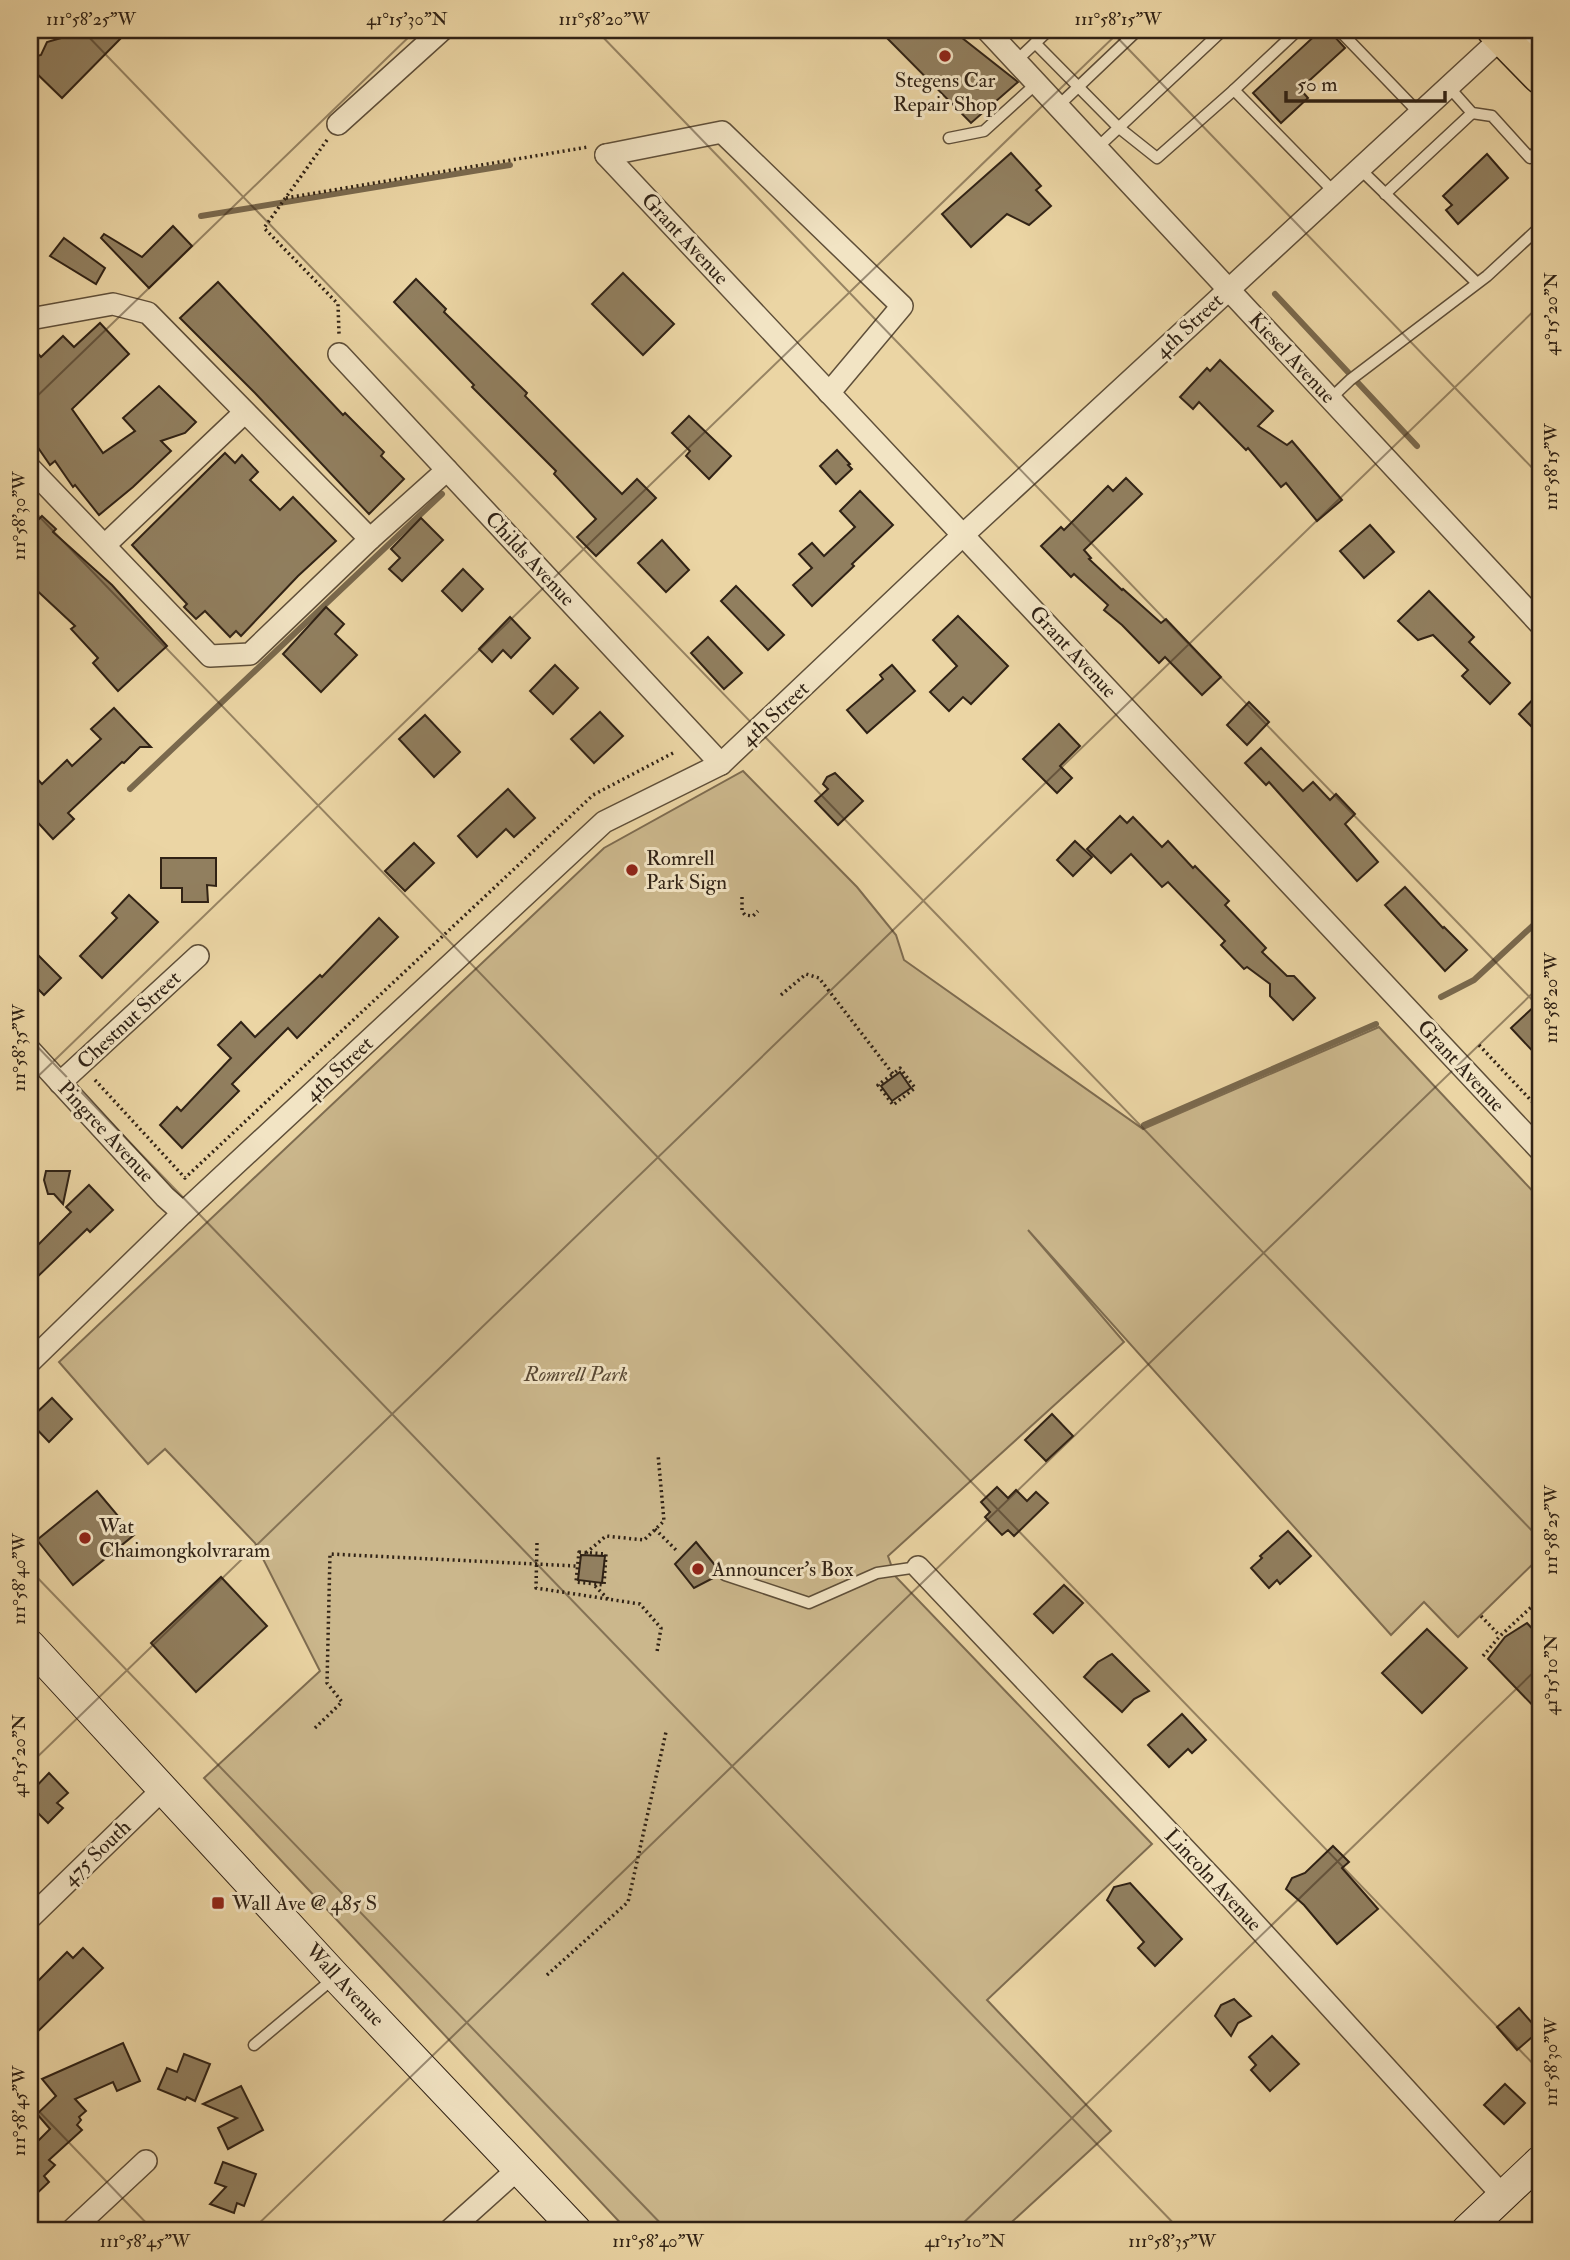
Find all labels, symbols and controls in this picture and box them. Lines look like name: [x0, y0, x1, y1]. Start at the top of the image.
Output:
text: 111°58'25"W: [46, 8, 137, 31]
text: 41°15'30"N: [366, 8, 448, 31]
text: 111°58'20"W: [558, 8, 650, 31]
text: 111°58'15"W: [1074, 8, 1162, 31]
marker: Stegens Car Repair Shop: [937, 48, 953, 64]
scale bar: [1286, 60, 1446, 104]
place label: Stegens Car Repair Shop: [893, 67, 997, 118]
text: 50 m: [1297, 71, 1338, 98]
street label: Grant Avenue: [635, 187, 735, 291]
text: 41°15'20"N: [1540, 272, 1563, 356]
street label: 4th Street: [1149, 287, 1229, 365]
street label: Kiesel Avenue: [1243, 307, 1341, 410]
text: 111°58'15"W: [1540, 423, 1563, 511]
text: 111°58'30"W: [8, 471, 31, 560]
street label: Childs Avenue: [479, 506, 581, 612]
street label: Grant Avenue: [1023, 600, 1123, 704]
street label: 4th Street: [735, 675, 815, 753]
place label: Romrell Park Sign: [646, 845, 727, 896]
marker: Romrell Park Sign: [624, 862, 640, 878]
text: 111°58'20"W: [1540, 952, 1563, 1044]
street label: Chestnut Street: [71, 965, 187, 1075]
text: 111°58'35"W: [8, 1004, 31, 1092]
street label: Grant Avenue: [1411, 1014, 1511, 1118]
street label: 4th Street: [299, 1030, 379, 1108]
street label: Pingree Avenue: [52, 1075, 160, 1189]
park label: Romrell Park: [523, 1361, 628, 1388]
text: 111°58'25"W: [1540, 1484, 1563, 1575]
place label: Wat Chaimongkolvraram: [98, 1513, 270, 1564]
marker: Wat Chaimongkolvraram: [77, 1530, 93, 1546]
text: 111°58'40"W: [8, 1532, 31, 1625]
place label: Announcer's Box: [711, 1556, 854, 1583]
marker: Announcer's Box: [690, 1561, 706, 1577]
text: 41°15'10"N: [1540, 1635, 1563, 1715]
text: 41°15'20"N: [8, 1714, 31, 1798]
street label: 475 South: [57, 1814, 137, 1892]
street label: Lincoln Avenue: [1158, 1823, 1268, 1937]
place label: Wall Ave @ 485 S: [231, 1890, 377, 1917]
marker: Wall Ave @ 485 S: [210, 1895, 226, 1911]
street label: Wall Avenue: [299, 1937, 391, 2032]
text: 111°58'30"W: [1540, 2017, 1563, 2106]
text: 111°58'45"W: [8, 2065, 31, 2156]
text: 111°58'45"W: [100, 2230, 191, 2253]
text: 111°58'40"W: [612, 2230, 705, 2253]
text: 41°15'10"N: [925, 2230, 1005, 2253]
text: 111°58'35"W: [1128, 2230, 1216, 2253]

